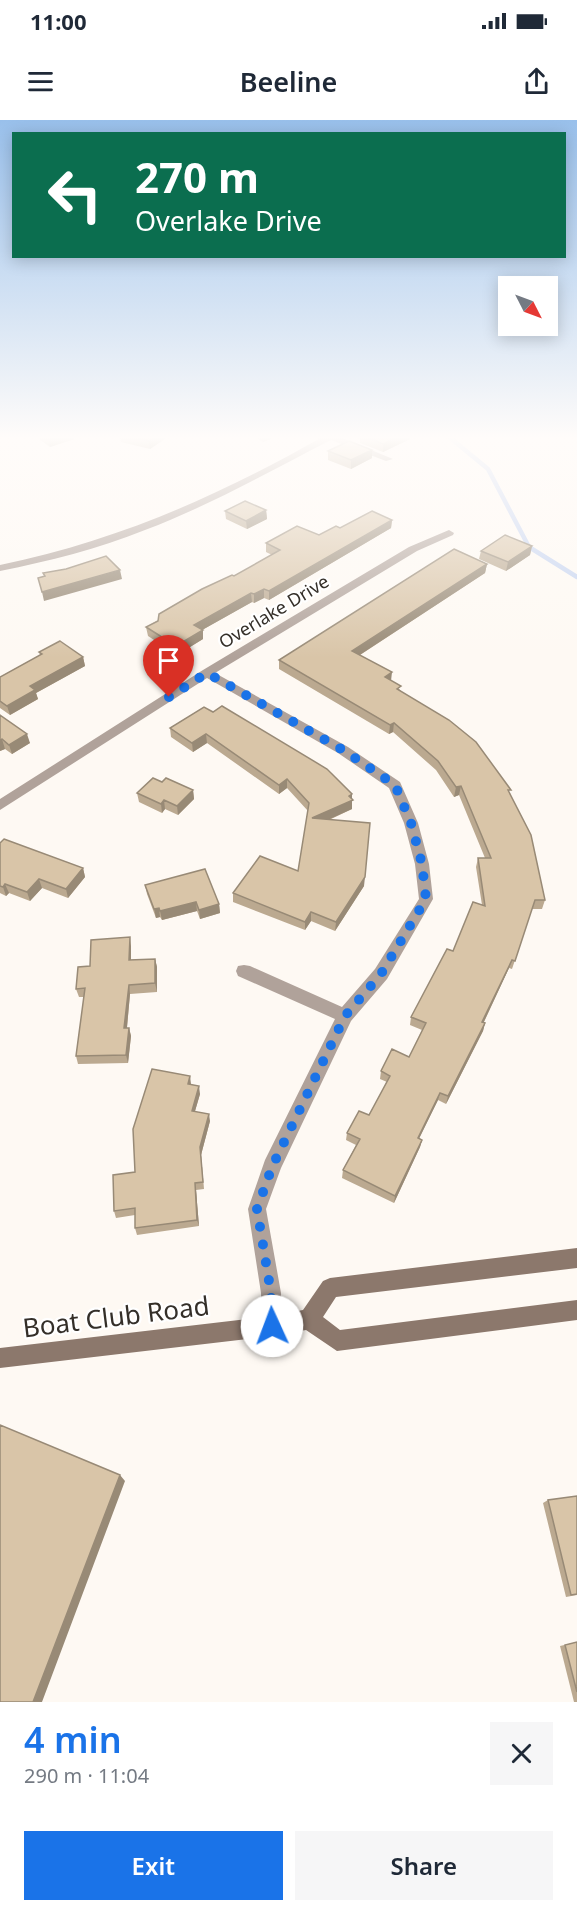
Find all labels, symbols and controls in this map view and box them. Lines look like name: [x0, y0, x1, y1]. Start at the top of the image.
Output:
text: 11:00: [30, 6, 87, 36]
text: Beeline: [240, 63, 337, 100]
icon: menu: [24, 65, 57, 98]
icon: share: [520, 65, 553, 98]
text: 270 m: [135, 148, 259, 205]
icon: left: [36, 156, 114, 234]
text: Overlake Drive: [135, 202, 322, 239]
north arrow: [498, 276, 558, 336]
map controls: [498, 276, 558, 336]
street label: Overlake Drive: [214, 569, 333, 653]
pin: [143, 635, 194, 697]
icon: arrive: [152, 644, 185, 677]
street label: Boat Club Road: [20, 1287, 211, 1345]
position arrow: [240, 1294, 304, 1358]
text: 4 min: [24, 1715, 122, 1764]
button: close: [490, 1722, 553, 1785]
text: 290 m · 11:04: [24, 1762, 149, 1789]
button: Exit: [24, 1831, 283, 1900]
button: Share: [295, 1831, 553, 1900]

